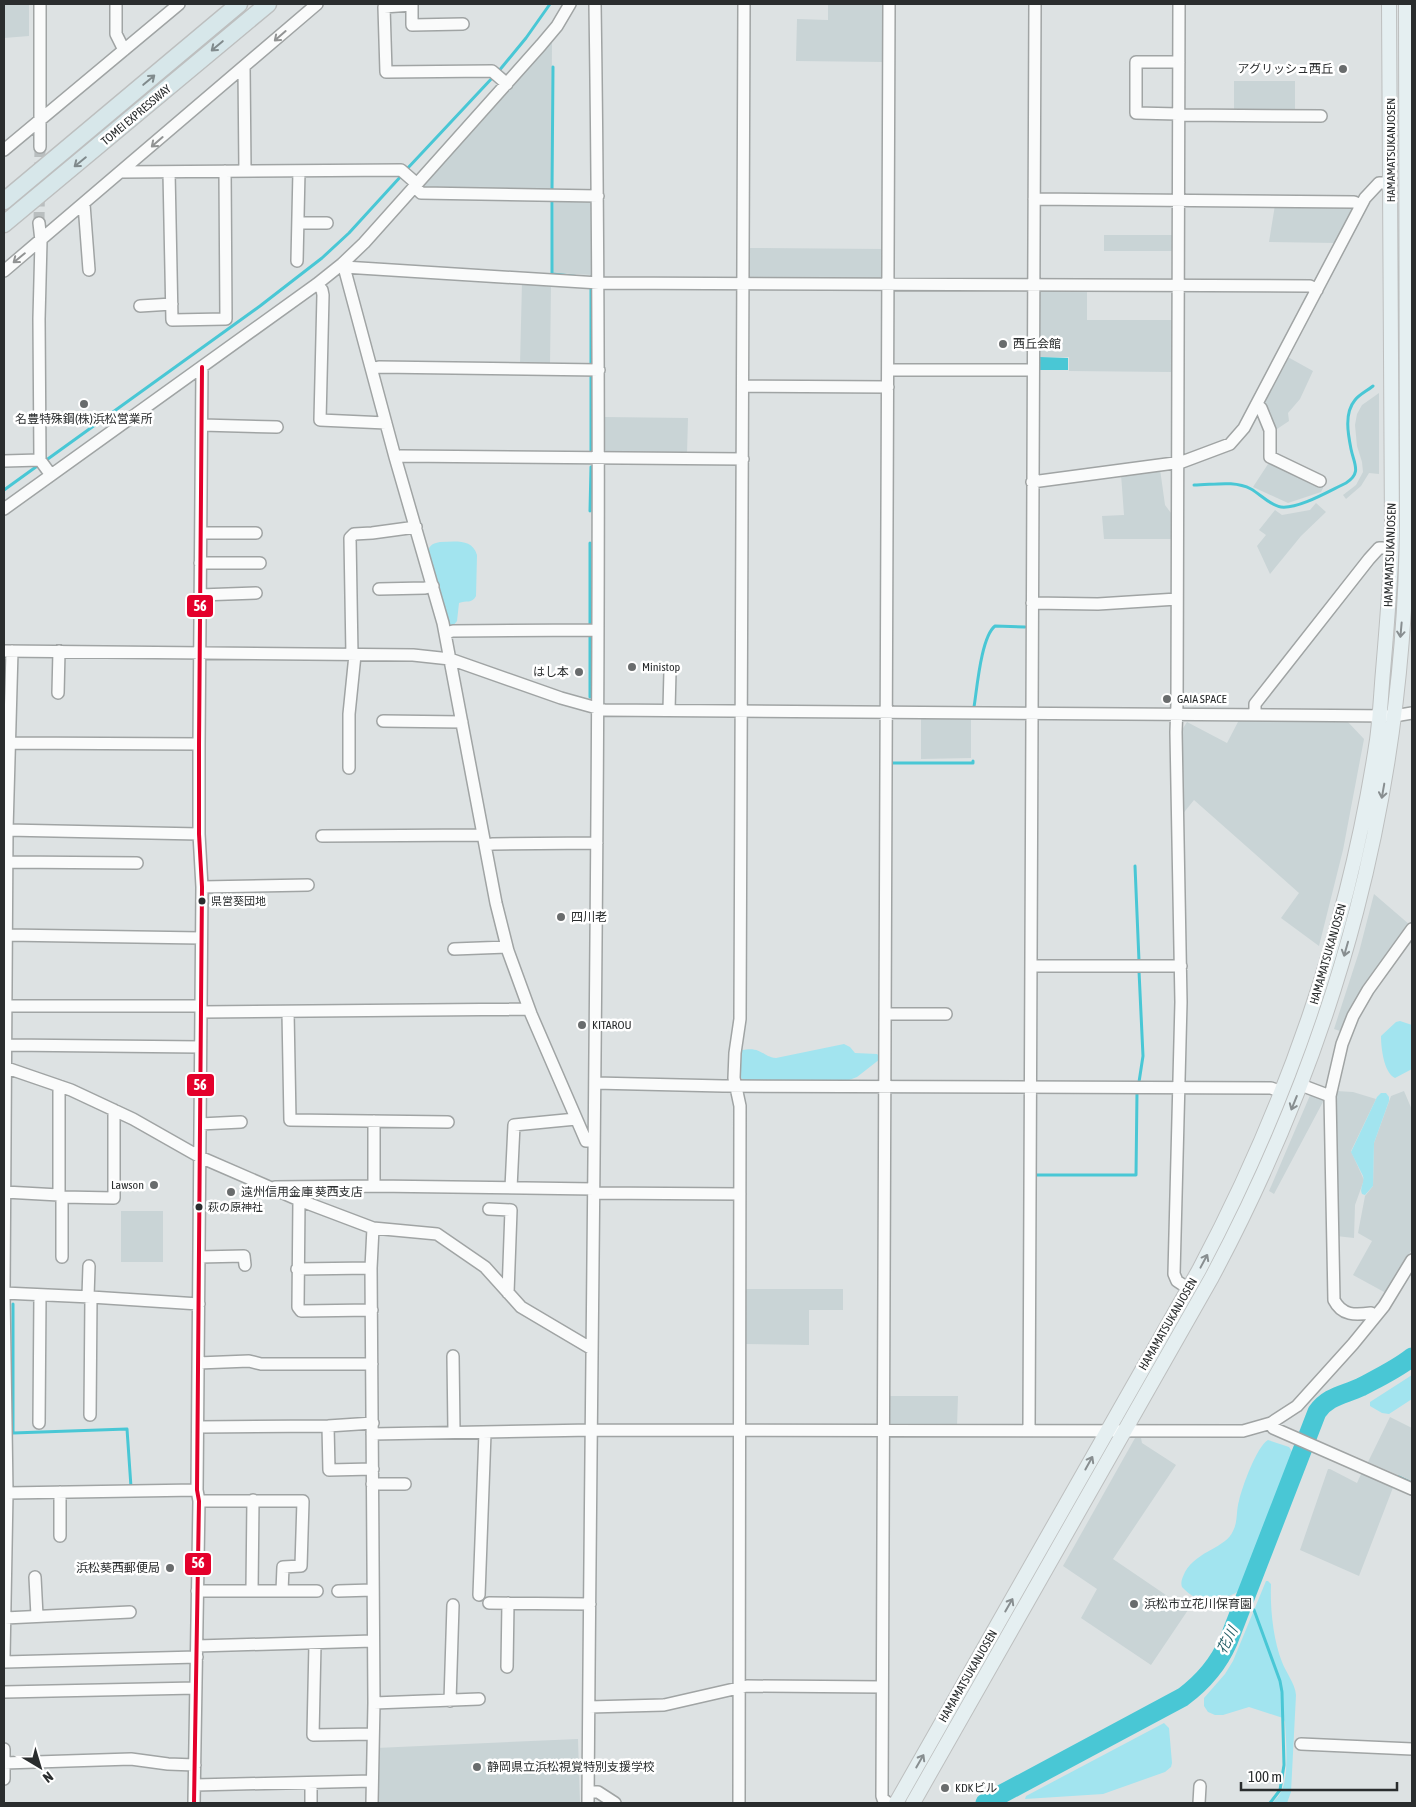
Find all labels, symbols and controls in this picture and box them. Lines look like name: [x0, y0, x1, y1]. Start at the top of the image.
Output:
one-way arrow: [273, 30, 286, 42]
one-way arrow: [211, 41, 224, 52]
place label: アグリッシュ西丘: [1238, 62, 1333, 76]
marker: アグリッシュ西丘: [1337, 63, 1349, 75]
one-way arrow: [142, 74, 155, 86]
street label: TOMEI EXPRESSWAY: [98, 81, 174, 148]
street label: HAMAMATSUKANJOSEN: [1384, 98, 1398, 202]
one-way arrow: [150, 136, 163, 148]
one-way arrow: [73, 157, 86, 168]
one-way arrow: [13, 253, 26, 264]
place label: 西丘会館: [1013, 337, 1061, 351]
marker: 西丘会館: [997, 338, 1009, 350]
marker: 名豊特殊鋼(株)浜松営業所: [78, 398, 90, 410]
place label: 名豊特殊鋼(株)浜松営業所: [15, 412, 153, 426]
street label: HAMAMATSUKANJOSEN: [1381, 503, 1399, 607]
line badge: 56: [186, 594, 214, 618]
text: 56: [193, 598, 207, 614]
one-way arrow: [1397, 622, 1406, 638]
place label: Ministop: [642, 660, 681, 674]
marker: Ministop: [626, 661, 638, 673]
place label: はし本: [533, 665, 569, 679]
marker: はし本: [573, 666, 585, 678]
place label: GAIA SPACE: [1177, 692, 1227, 706]
marker: GAIA SPACE: [1161, 693, 1173, 705]
one-way arrow: [1378, 783, 1388, 799]
place label: 県営葵団地: [211, 895, 266, 907]
marker: 県営葵団地: [197, 896, 207, 906]
street label: HAMAMATSUKANJOSEN: [1307, 902, 1349, 1006]
place label: 四川老: [571, 910, 607, 924]
marker: 四川老: [555, 911, 567, 923]
one-way arrow: [1341, 941, 1351, 957]
place label: KITAROU: [592, 1018, 632, 1032]
marker: KITAROU: [576, 1019, 588, 1031]
line badge: 56: [186, 1073, 215, 1097]
text: 56: [193, 1077, 207, 1093]
one-way arrow: [1288, 1095, 1298, 1110]
place label: Lawson: [111, 1178, 144, 1192]
marker: Lawson: [148, 1179, 160, 1191]
place label: 遠州信用金庫 葵西支店: [241, 1185, 363, 1199]
marker: 遠州信用金庫 葵西支店: [225, 1186, 237, 1198]
place label: 萩の原神社: [208, 1201, 263, 1213]
marker: 萩の原神社: [194, 1202, 204, 1212]
one-way arrow: [1200, 1254, 1209, 1269]
street label: HAMAMATSUKANJOSEN: [1136, 1275, 1200, 1373]
one-way arrow: [1085, 1457, 1095, 1471]
line badge: 56: [184, 1552, 212, 1576]
text: 56: [191, 1555, 205, 1571]
place label: 浜松葵西郵便局: [76, 1561, 160, 1575]
marker: 浜松葵西郵便局: [164, 1562, 176, 1574]
one-way arrow: [1004, 1597, 1014, 1612]
place label: 浜松市立花川保育園: [1144, 1597, 1252, 1611]
marker: 浜松市立花川保育園: [1128, 1598, 1140, 1610]
water label: 花川: [1214, 1622, 1241, 1656]
street label: HAMAMATSUKANJOSEN: [936, 1627, 1000, 1725]
north arrow: [15, 1742, 65, 1792]
one-way arrow: [916, 1754, 925, 1769]
place label: 静岡県立浜松視覚特別支援学校: [487, 1760, 655, 1774]
scale bar: [1241, 1760, 1397, 1792]
marker: 静岡県立浜松視覚特別支援学校: [471, 1761, 483, 1773]
text: N: [40, 1768, 56, 1786]
text: 100 m: [1248, 1768, 1282, 1785]
place label: KDKビル: [955, 1781, 997, 1795]
marker: KDKビル: [939, 1782, 951, 1794]

